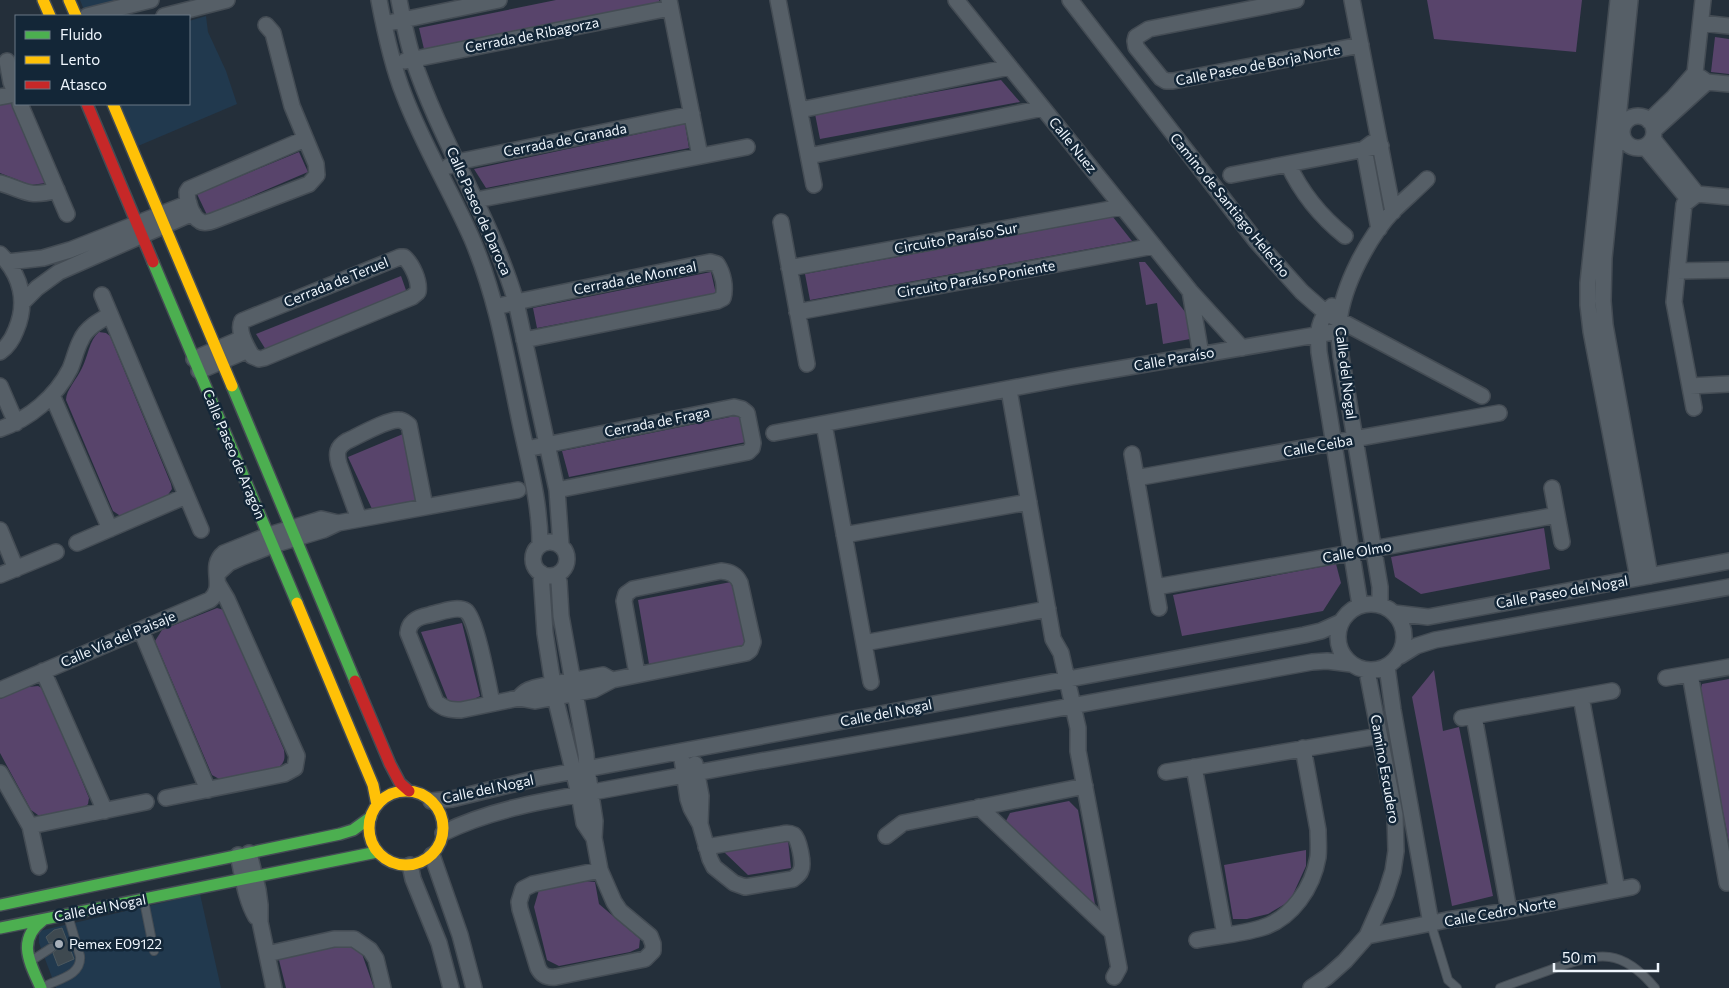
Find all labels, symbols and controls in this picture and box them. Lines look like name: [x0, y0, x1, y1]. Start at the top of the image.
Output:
street label: Cerrada de Ribagorza: [464, 13, 600, 56]
legend: [15, 15, 190, 105]
text: Fluido: [60, 25, 102, 43]
street label: Calle Paseo de Borja Norte: [1174, 40, 1342, 89]
text: Lento: [60, 50, 100, 68]
text: Atasco: [60, 75, 107, 93]
street label: Calle Nuez: [1046, 113, 1101, 176]
street label: Cerrada de Granada: [502, 119, 628, 160]
street label: Camino de Santiago Helecho: [1167, 129, 1294, 280]
street label: Calle Paseo de Daroca: [443, 144, 515, 278]
street label: Circuito Paraíso Sur: [893, 218, 1019, 257]
street label: Cerrada de Teruel: [281, 253, 391, 310]
street label: Circuito Paraíso Poniente: [895, 256, 1056, 301]
street label: Cerrada de Monreal: [572, 257, 698, 298]
street label: Calle del Nogal: [1332, 326, 1361, 420]
street label: Calle Paraíso: [1132, 343, 1215, 374]
street label: Calle Paseo de Aragón: [199, 386, 270, 521]
street label: Cerrada de Fraga: [603, 403, 711, 440]
street label: Calle Ceiba: [1282, 431, 1354, 460]
street label: Calle Olmo: [1321, 537, 1393, 566]
street label: Calle Paseo del Nogal: [1494, 572, 1629, 612]
street label: Calle Vía del Paisaje: [58, 607, 178, 670]
street label: Calle del Nogal: [839, 695, 933, 730]
street label: Camino Escudero: [1368, 713, 1403, 825]
street label: Calle del Nogal: [441, 771, 535, 807]
street label: Calle del Nogal: [53, 890, 147, 925]
street label: Calle Cedro Norte: [1443, 893, 1557, 930]
place label: Pemex E09122: [69, 935, 162, 952]
marker: Pemex E09122: [53, 938, 65, 950]
scale bar: [1554, 940, 1658, 972]
text: 50 m: [1562, 948, 1596, 966]

